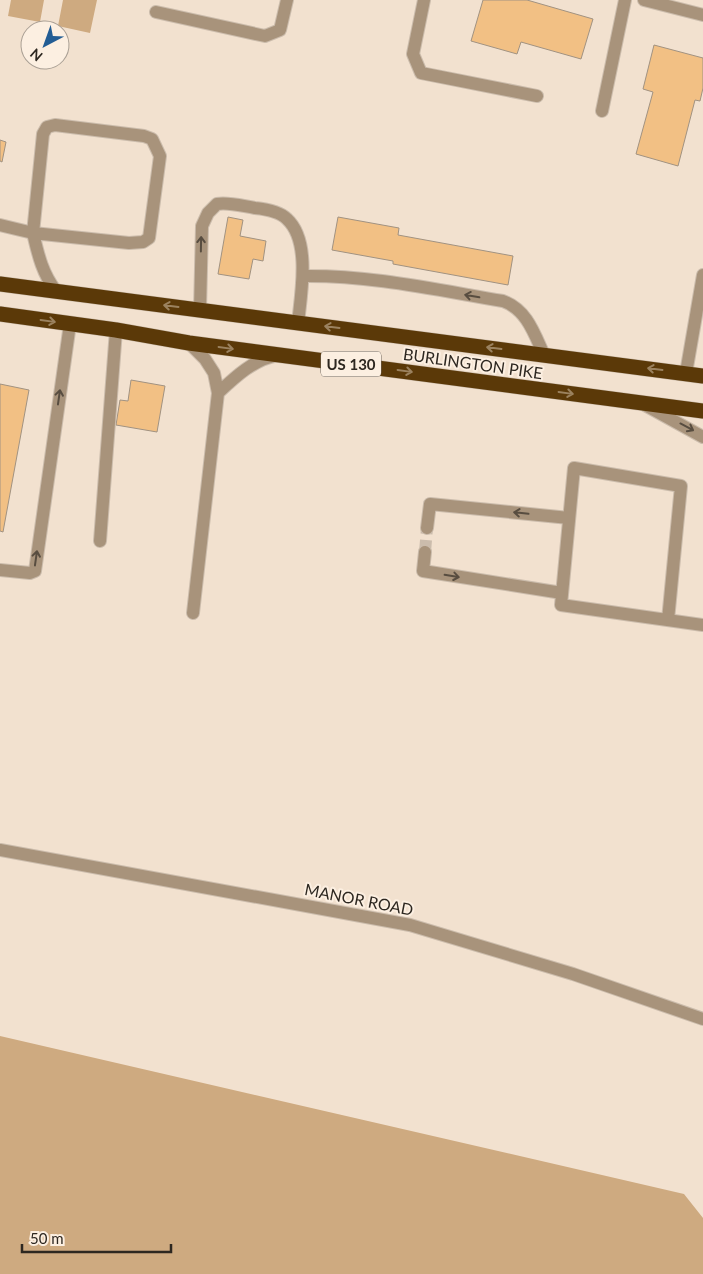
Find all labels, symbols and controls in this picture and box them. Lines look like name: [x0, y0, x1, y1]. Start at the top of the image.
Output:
north arrow: [20, 20, 70, 70]
text: N: [26, 45, 46, 65]
one-way arrow: [196, 236, 206, 252]
one-way arrow: [464, 290, 480, 300]
one-way arrow: [164, 301, 180, 311]
one-way arrow: [40, 316, 56, 326]
one-way arrow: [325, 322, 341, 332]
one-way arrow: [218, 343, 234, 353]
one-way arrow: [486, 343, 502, 353]
street label: BURLINGTON PIKE: [402, 344, 544, 382]
road number: US 130: [321, 352, 381, 376]
one-way arrow: [647, 364, 663, 374]
one-way arrow: [396, 366, 412, 376]
one-way arrow: [557, 388, 573, 398]
one-way arrow: [54, 389, 64, 405]
one-way arrow: [680, 422, 695, 432]
one-way arrow: [513, 508, 529, 518]
one-way arrow: [32, 550, 42, 566]
one-way arrow: [443, 571, 459, 581]
street label: MANOR ROAD: [303, 879, 415, 919]
scale bar: [22, 1222, 171, 1254]
text: 50 m: [30, 1229, 64, 1247]

